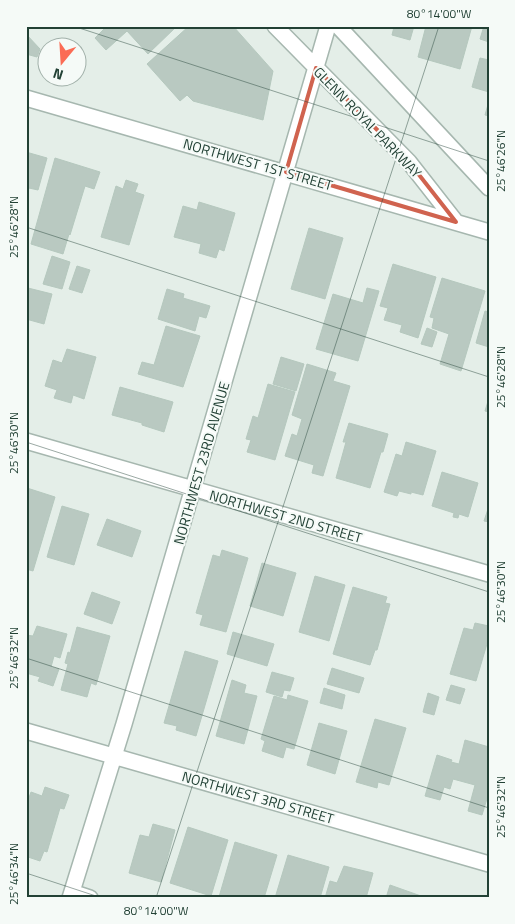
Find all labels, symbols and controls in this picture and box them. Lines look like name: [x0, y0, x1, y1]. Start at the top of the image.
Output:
text: 80°14'00"W: [407, 4, 472, 23]
north arrow: [38, 38, 88, 88]
street label: GLENN ROYAL PARKWAY: [309, 62, 427, 183]
text: N: [50, 63, 66, 86]
text: 25°46'26"N: [491, 130, 510, 192]
street label: NORTHWEST 1ST STREET: [181, 133, 336, 196]
text: 25°46'28"N: [4, 196, 23, 258]
text: 25°46'28"N: [491, 346, 510, 408]
street label: NORTHWEST 23RD AVENUE: [168, 379, 234, 547]
text: 25°46'30"N: [4, 412, 23, 474]
street label: NORTHWEST 2ND STREET: [207, 484, 365, 548]
text: 25°46'30"N: [491, 561, 510, 623]
text: 25°46'32"N: [4, 627, 23, 689]
street label: NORTHWEST 3RD STREET: [180, 765, 337, 829]
text: 25°46'32"N: [491, 776, 510, 838]
text: 25°46'34"N: [4, 843, 23, 905]
text: 80°14'00"W: [124, 901, 189, 920]

